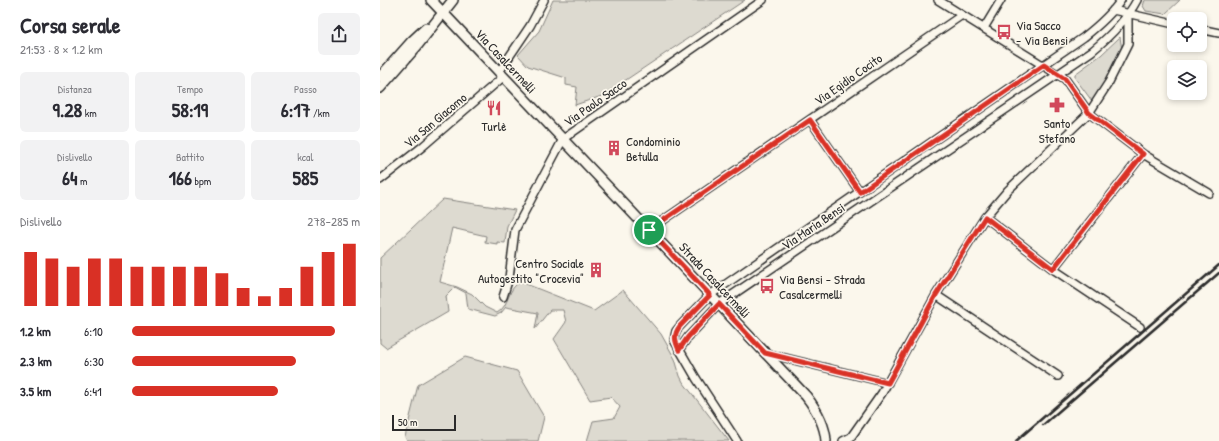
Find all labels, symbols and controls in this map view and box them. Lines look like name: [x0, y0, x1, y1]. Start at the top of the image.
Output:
text: Corsa serale: [20, 10, 120, 40]
map controls: [1167, 12, 1207, 100]
button: locate: [1167, 12, 1207, 52]
button: share: [318, 13, 360, 55]
place label: Via Sacco - Via Bensi: [1016, 16, 1068, 49]
bus stop icon: Via Sacco - Via Bensi: [995, 23, 1013, 41]
street label: Via Casalcermelli: [472, 25, 540, 97]
text: 21:53 · 8 × 1.2 km: [20, 40, 103, 58]
street label: Via Egidio Cocito: [810, 49, 886, 109]
button: layers: [1167, 60, 1207, 100]
street label: Via Paolo Sacco: [560, 74, 630, 130]
text: Distanza: [58, 82, 92, 96]
text: Tempo: [177, 82, 203, 96]
text: Passo: [294, 82, 317, 96]
street label: Via San Giacomo: [400, 88, 470, 152]
text: 9.28: [53, 96, 82, 123]
text: 58:19: [172, 96, 208, 123]
text: 6:17: [281, 96, 311, 123]
pharmacy icon: Santo Stefano: [1048, 96, 1066, 114]
restaurant icon: Turlè: [485, 99, 503, 117]
text: km: [82, 106, 97, 120]
text: /km: [311, 106, 330, 120]
place label: Santo Stefano: [1039, 114, 1075, 147]
place label: Turlè: [482, 117, 506, 135]
place label: Condominio Betulla: [626, 132, 680, 165]
building icon: Condominio Betulla: [605, 139, 623, 157]
text: Dislivello: [57, 150, 92, 164]
text: Battito: [176, 150, 204, 164]
text: kcal: [297, 150, 313, 164]
text: 64: [62, 164, 77, 191]
text: 166: [169, 164, 192, 191]
text: 585: [293, 164, 318, 191]
text: m: [77, 174, 87, 188]
text: bpm: [192, 174, 211, 188]
street label: Via Maria Bensi: [778, 198, 848, 254]
text: Dislivello: [20, 212, 62, 230]
text: 278–285 m: [307, 212, 360, 230]
pin: [632, 213, 666, 247]
icon: arrive: [638, 219, 660, 241]
street label: Strada Casalcermelli: [675, 238, 755, 322]
place label: Centro Sociale Autogestito "Crocevia": [478, 254, 584, 287]
building icon: Centro Sociale Autogestito "Crocevia": [587, 261, 605, 279]
place label: Via Bensi - Strada Casalcermelli: [779, 270, 865, 303]
bus stop icon: Via Bensi - Strada Casalcermelli: [758, 277, 776, 295]
text: 1.2 km: [20, 322, 51, 340]
text: 6:10: [84, 322, 103, 340]
text: 2.3 km: [20, 352, 52, 370]
text: 6:30: [84, 352, 104, 370]
text: 3.5 km: [20, 382, 51, 400]
text: 6:41: [84, 382, 102, 400]
scale bar: [392, 413, 456, 432]
text: 50 m: [398, 415, 418, 429]

